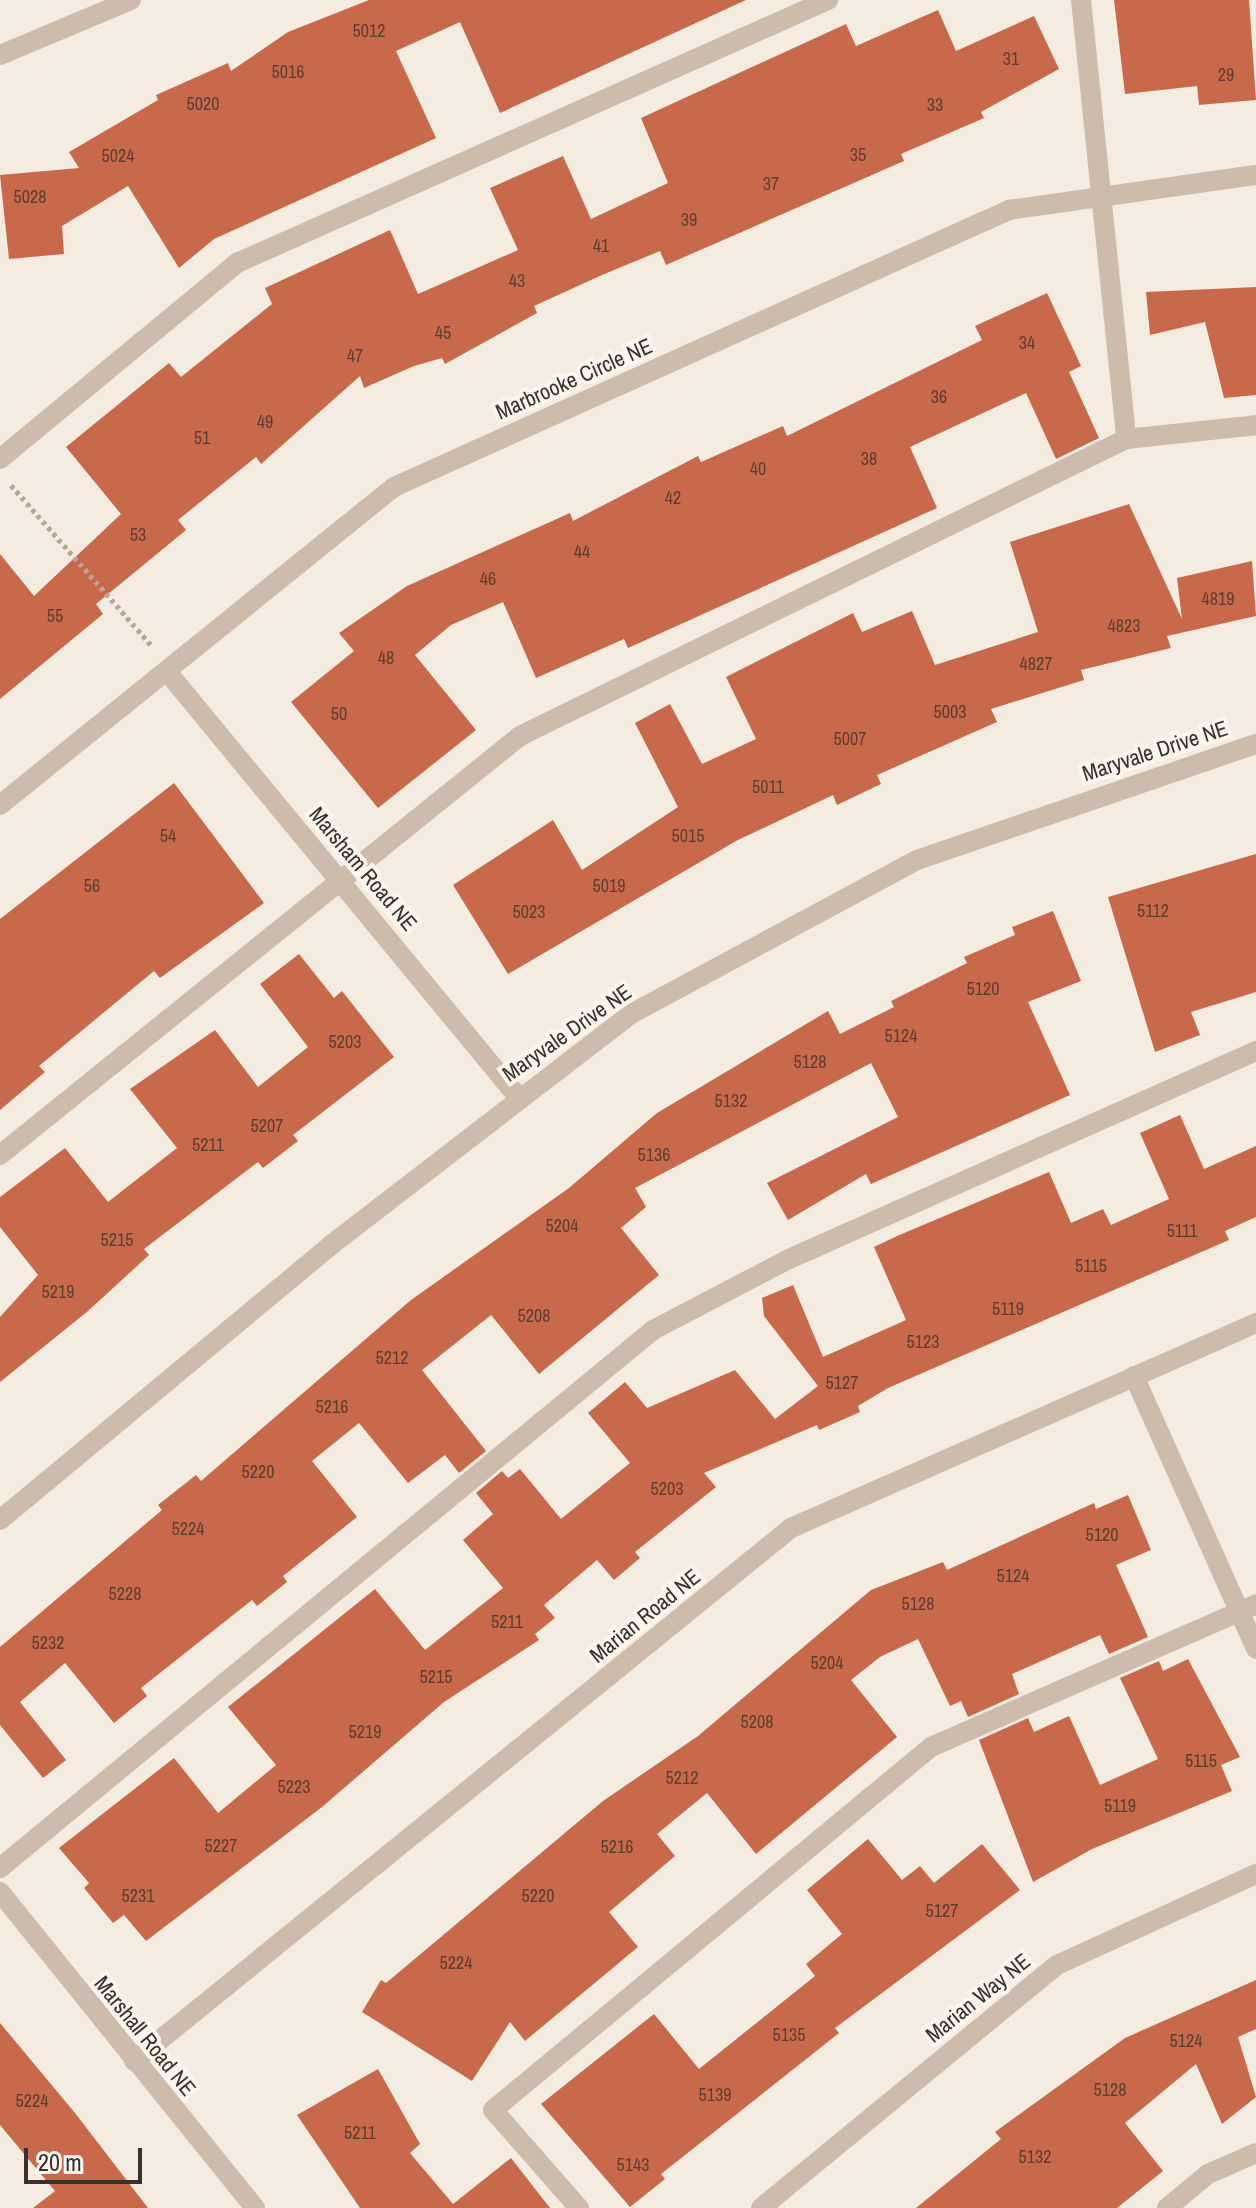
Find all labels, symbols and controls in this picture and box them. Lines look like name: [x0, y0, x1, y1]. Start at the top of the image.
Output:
house number: 5012: [353, 20, 385, 42]
house number: 31: [1003, 48, 1019, 70]
house number: 5016: [272, 61, 304, 83]
house number: 29: [1218, 64, 1234, 86]
house number: 5020: [187, 93, 219, 115]
house number: 33: [927, 94, 943, 116]
house number: 35: [850, 144, 866, 166]
house number: 5024: [102, 145, 134, 167]
house number: 37: [763, 173, 779, 195]
house number: 5028: [14, 186, 46, 208]
house number: 39: [681, 209, 697, 231]
house number: 41: [593, 235, 609, 257]
house number: 43: [509, 270, 525, 292]
house number: 45: [435, 322, 451, 344]
house number: 34: [1019, 332, 1035, 354]
street label: Marbrooke Circle NE: [492, 333, 656, 425]
house number: 47: [347, 345, 363, 367]
house number: 36: [931, 386, 947, 408]
house number: 49: [257, 411, 273, 433]
house number: 51: [194, 427, 210, 449]
house number: 38: [861, 448, 877, 470]
house number: 40: [750, 458, 766, 480]
house number: 42: [665, 487, 681, 509]
house number: 53: [130, 524, 146, 546]
house number: 44: [574, 541, 590, 563]
house number: 46: [480, 568, 496, 590]
house number: 4819: [1202, 588, 1234, 610]
house number: 55: [47, 605, 63, 627]
house number: 4823: [1108, 615, 1140, 637]
house number: 48: [378, 647, 394, 669]
house number: 4827: [1020, 653, 1052, 675]
house number: 5003: [934, 701, 966, 723]
house number: 50: [331, 703, 347, 725]
street label: Maryvale Drive NE: [1079, 715, 1231, 787]
house number: 5007: [834, 728, 866, 750]
house number: 5011: [752, 776, 784, 798]
street label: Marsham Road NE: [304, 802, 422, 936]
house number: 54: [160, 825, 176, 847]
house number: 5015: [672, 825, 704, 847]
house number: 56: [84, 875, 100, 897]
house number: 5019: [593, 875, 625, 897]
house number: 5112: [1137, 900, 1169, 922]
house number: 5023: [513, 901, 545, 923]
house number: 5120: [967, 978, 999, 1000]
street label: Maryvale Drive NE: [497, 979, 637, 1087]
house number: 5124: [885, 1025, 917, 1047]
house number: 5203: [329, 1031, 361, 1053]
house number: 5128: [794, 1051, 826, 1073]
house number: 5132: [715, 1090, 747, 1112]
house number: 5207: [251, 1115, 283, 1137]
house number: 5211: [192, 1134, 224, 1156]
house number: 5136: [638, 1144, 670, 1166]
house number: 5204: [546, 1215, 578, 1237]
house number: 5111: [1167, 1220, 1197, 1242]
house number: 5215: [101, 1229, 133, 1251]
house number: 5115: [1075, 1255, 1107, 1277]
house number: 5219: [42, 1281, 74, 1303]
house number: 5119: [992, 1298, 1024, 1320]
house number: 5208: [518, 1305, 550, 1327]
house number: 5123: [907, 1331, 939, 1353]
house number: 5212: [376, 1347, 408, 1369]
house number: 5127: [826, 1372, 858, 1394]
house number: 5216: [316, 1396, 348, 1418]
house number: 5220: [242, 1461, 274, 1483]
house number: 5203: [651, 1478, 683, 1500]
house number: 5224: [172, 1518, 204, 1540]
house number: 5120: [1086, 1524, 1118, 1546]
street label: Marian Road NE: [584, 1563, 706, 1669]
house number: 5124: [997, 1565, 1029, 1587]
house number: 5228: [109, 1583, 141, 1605]
house number: 5128: [902, 1593, 934, 1615]
house number: 5211: [491, 1611, 523, 1633]
house number: 5232: [32, 1632, 64, 1654]
house number: 5204: [811, 1652, 843, 1674]
house number: 5215: [420, 1666, 452, 1688]
house number: 5208: [741, 1711, 773, 1733]
house number: 5219: [349, 1721, 381, 1743]
house number: 5115: [1185, 1750, 1217, 1772]
house number: 5212: [666, 1767, 698, 1789]
house number: 5223: [278, 1776, 310, 1798]
house number: 5119: [1104, 1795, 1136, 1817]
house number: 5227: [205, 1835, 237, 1857]
house number: 5216: [601, 1836, 633, 1858]
house number: 5231: [122, 1885, 154, 1907]
house number: 5220: [522, 1885, 554, 1907]
house number: 5127: [926, 1900, 958, 1922]
street label: Marian Way NE: [920, 1948, 1036, 2048]
house number: 5224: [440, 1952, 472, 1974]
street label: Marshall Road NE: [89, 1971, 201, 2101]
house number: 5135: [773, 2024, 805, 2046]
house number: 5124: [1170, 2030, 1202, 2052]
house number: 5128: [1094, 2079, 1126, 2101]
house number: 5139: [699, 2084, 731, 2106]
house number: 5224: [16, 2090, 48, 2112]
house number: 5211: [344, 2122, 376, 2144]
scale bar: [28, 2132, 146, 2182]
text: 20 m: [38, 2146, 82, 2178]
house number: 5132: [1019, 2146, 1051, 2168]
house number: 5143: [617, 2154, 649, 2176]

